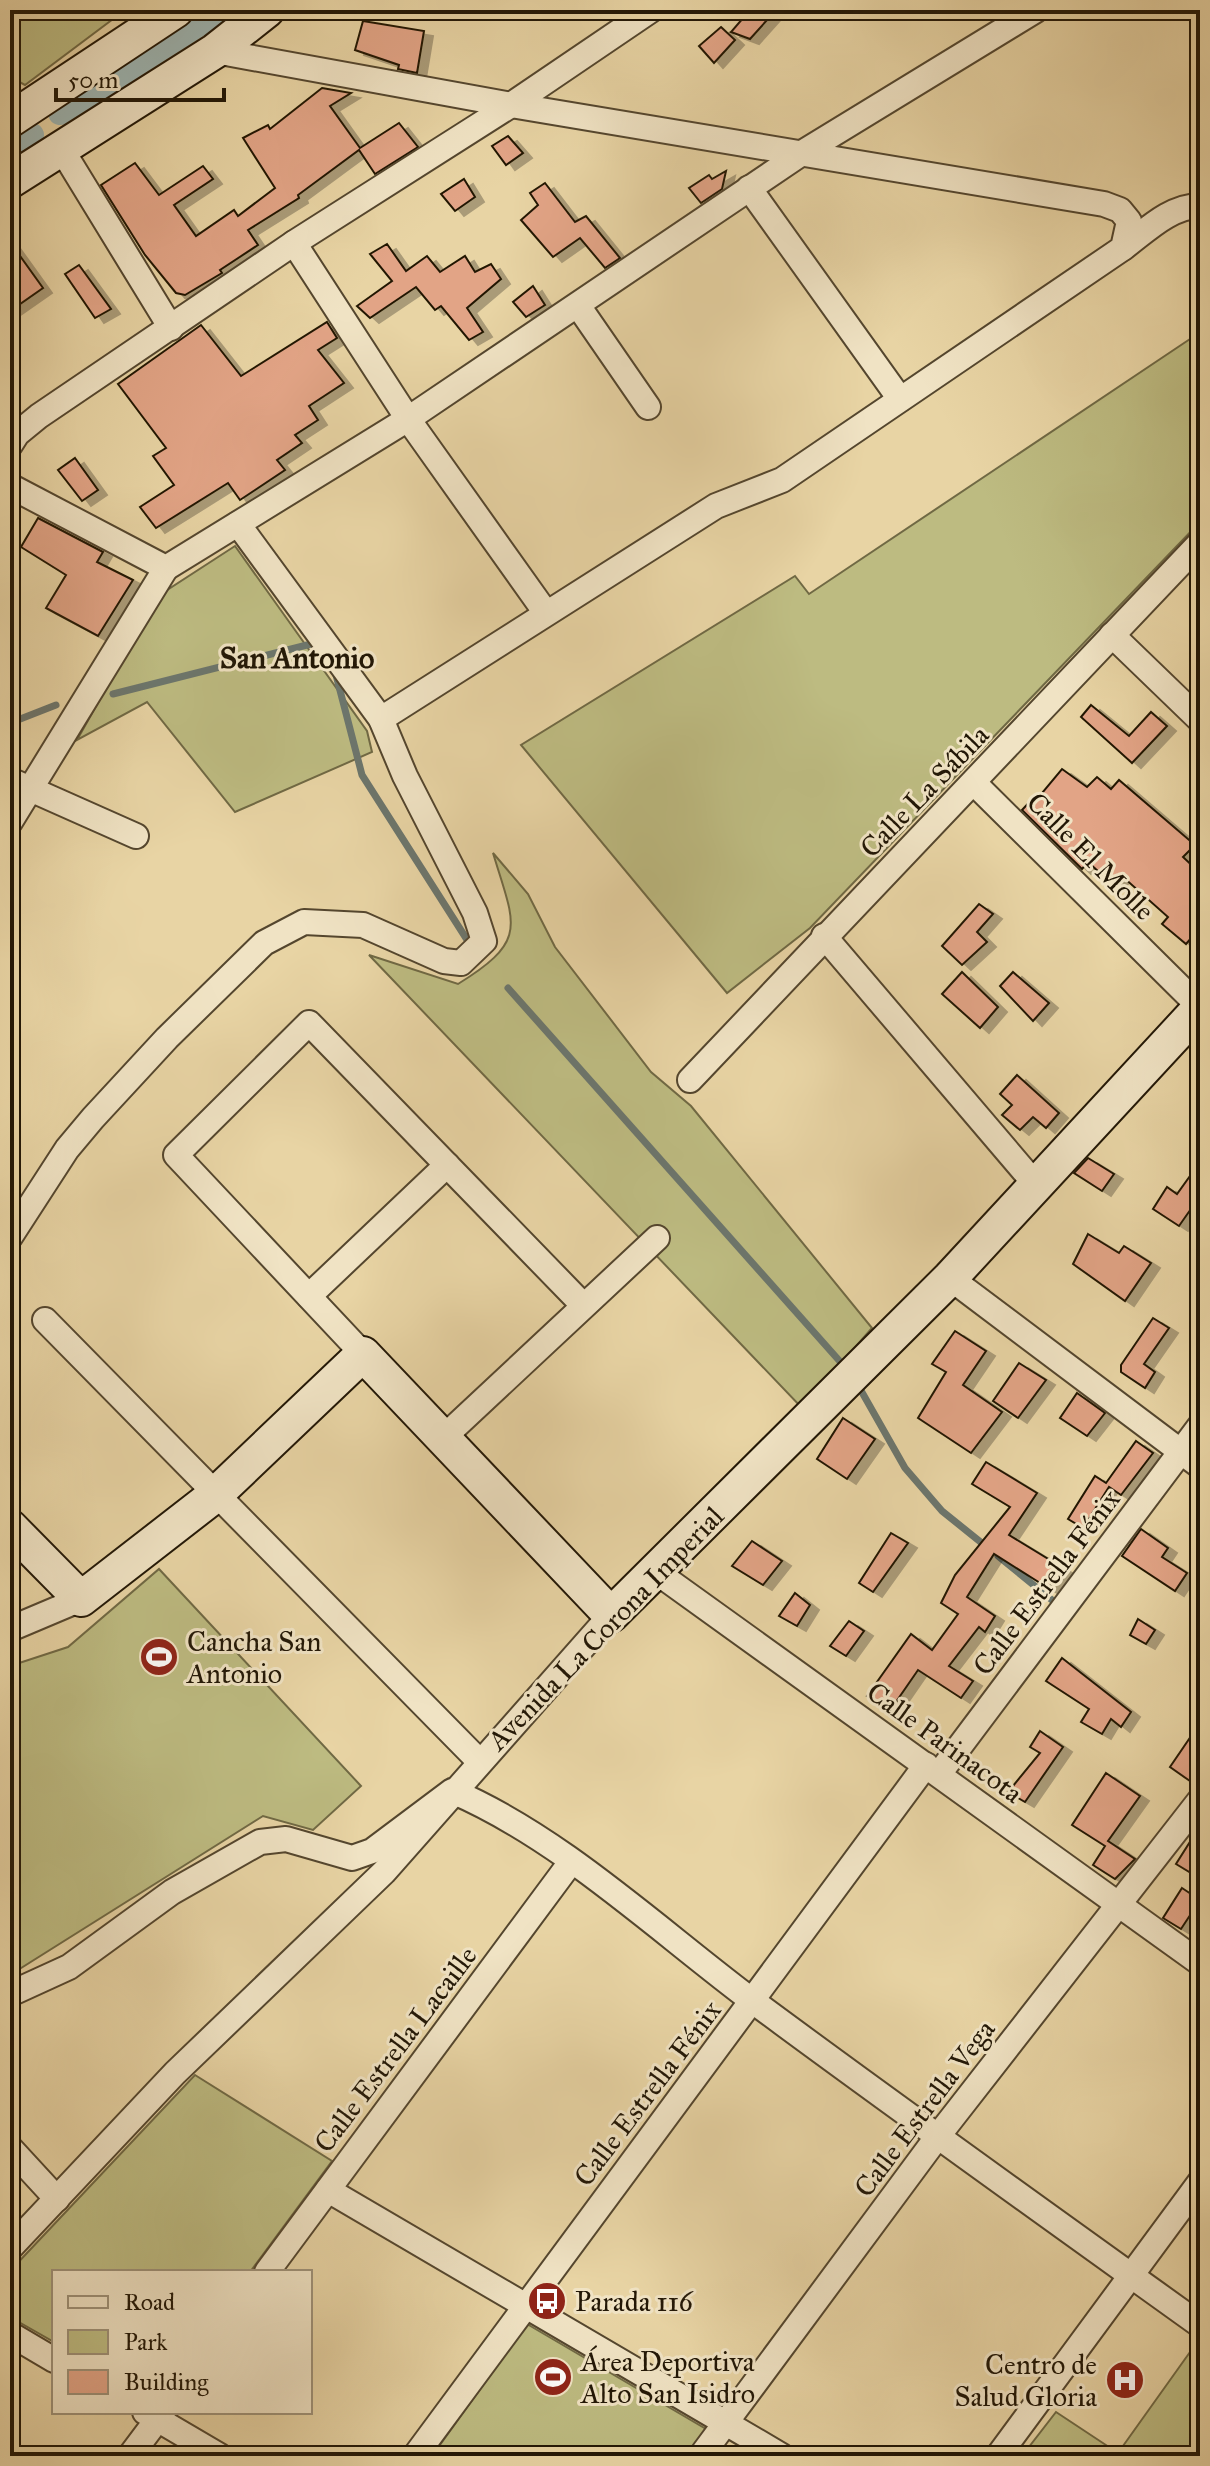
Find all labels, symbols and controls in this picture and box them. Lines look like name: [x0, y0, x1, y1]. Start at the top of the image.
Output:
scale bar: [56, 52, 224, 102]
text: 50 m: [68, 65, 118, 95]
district label: San Antonio: [220, 640, 374, 676]
street label: Calle La Sábila: [852, 718, 996, 865]
street label: Calle El Molle: [1019, 785, 1162, 928]
street label: Calle Estrella Fénix: [965, 1482, 1128, 1682]
street label: Avenida La Corona Imperial: [479, 1499, 731, 1758]
place label: Cancha San Antonio: [186, 1624, 321, 1691]
sports icon: Cancha San Antonio: [138, 1636, 180, 1678]
street label: Calle Parinacota: [860, 1674, 1030, 1811]
street label: Calle Estrella Lacaille: [306, 1939, 484, 2159]
street label: Calle Estrella Fénix: [566, 1993, 729, 2193]
street label: Calle Estrella Vega: [846, 2013, 1003, 2204]
legend: [52, 2270, 312, 2414]
bus stop icon: Parada 116: [526, 2280, 568, 2322]
place label: Parada 116: [575, 2284, 695, 2319]
text: Road: [124, 2287, 175, 2317]
text: Park: [124, 2327, 168, 2357]
place label: Área Deportiva Alto San Isidro: [580, 2344, 755, 2411]
place label: Centro de Salud Gloria: [954, 2347, 1097, 2414]
sports icon: Área Deportiva Alto San Isidro: [532, 2356, 574, 2398]
hospital icon: Centro de Salud Gloria: [1104, 2359, 1146, 2401]
text: Building: [124, 2367, 209, 2397]

